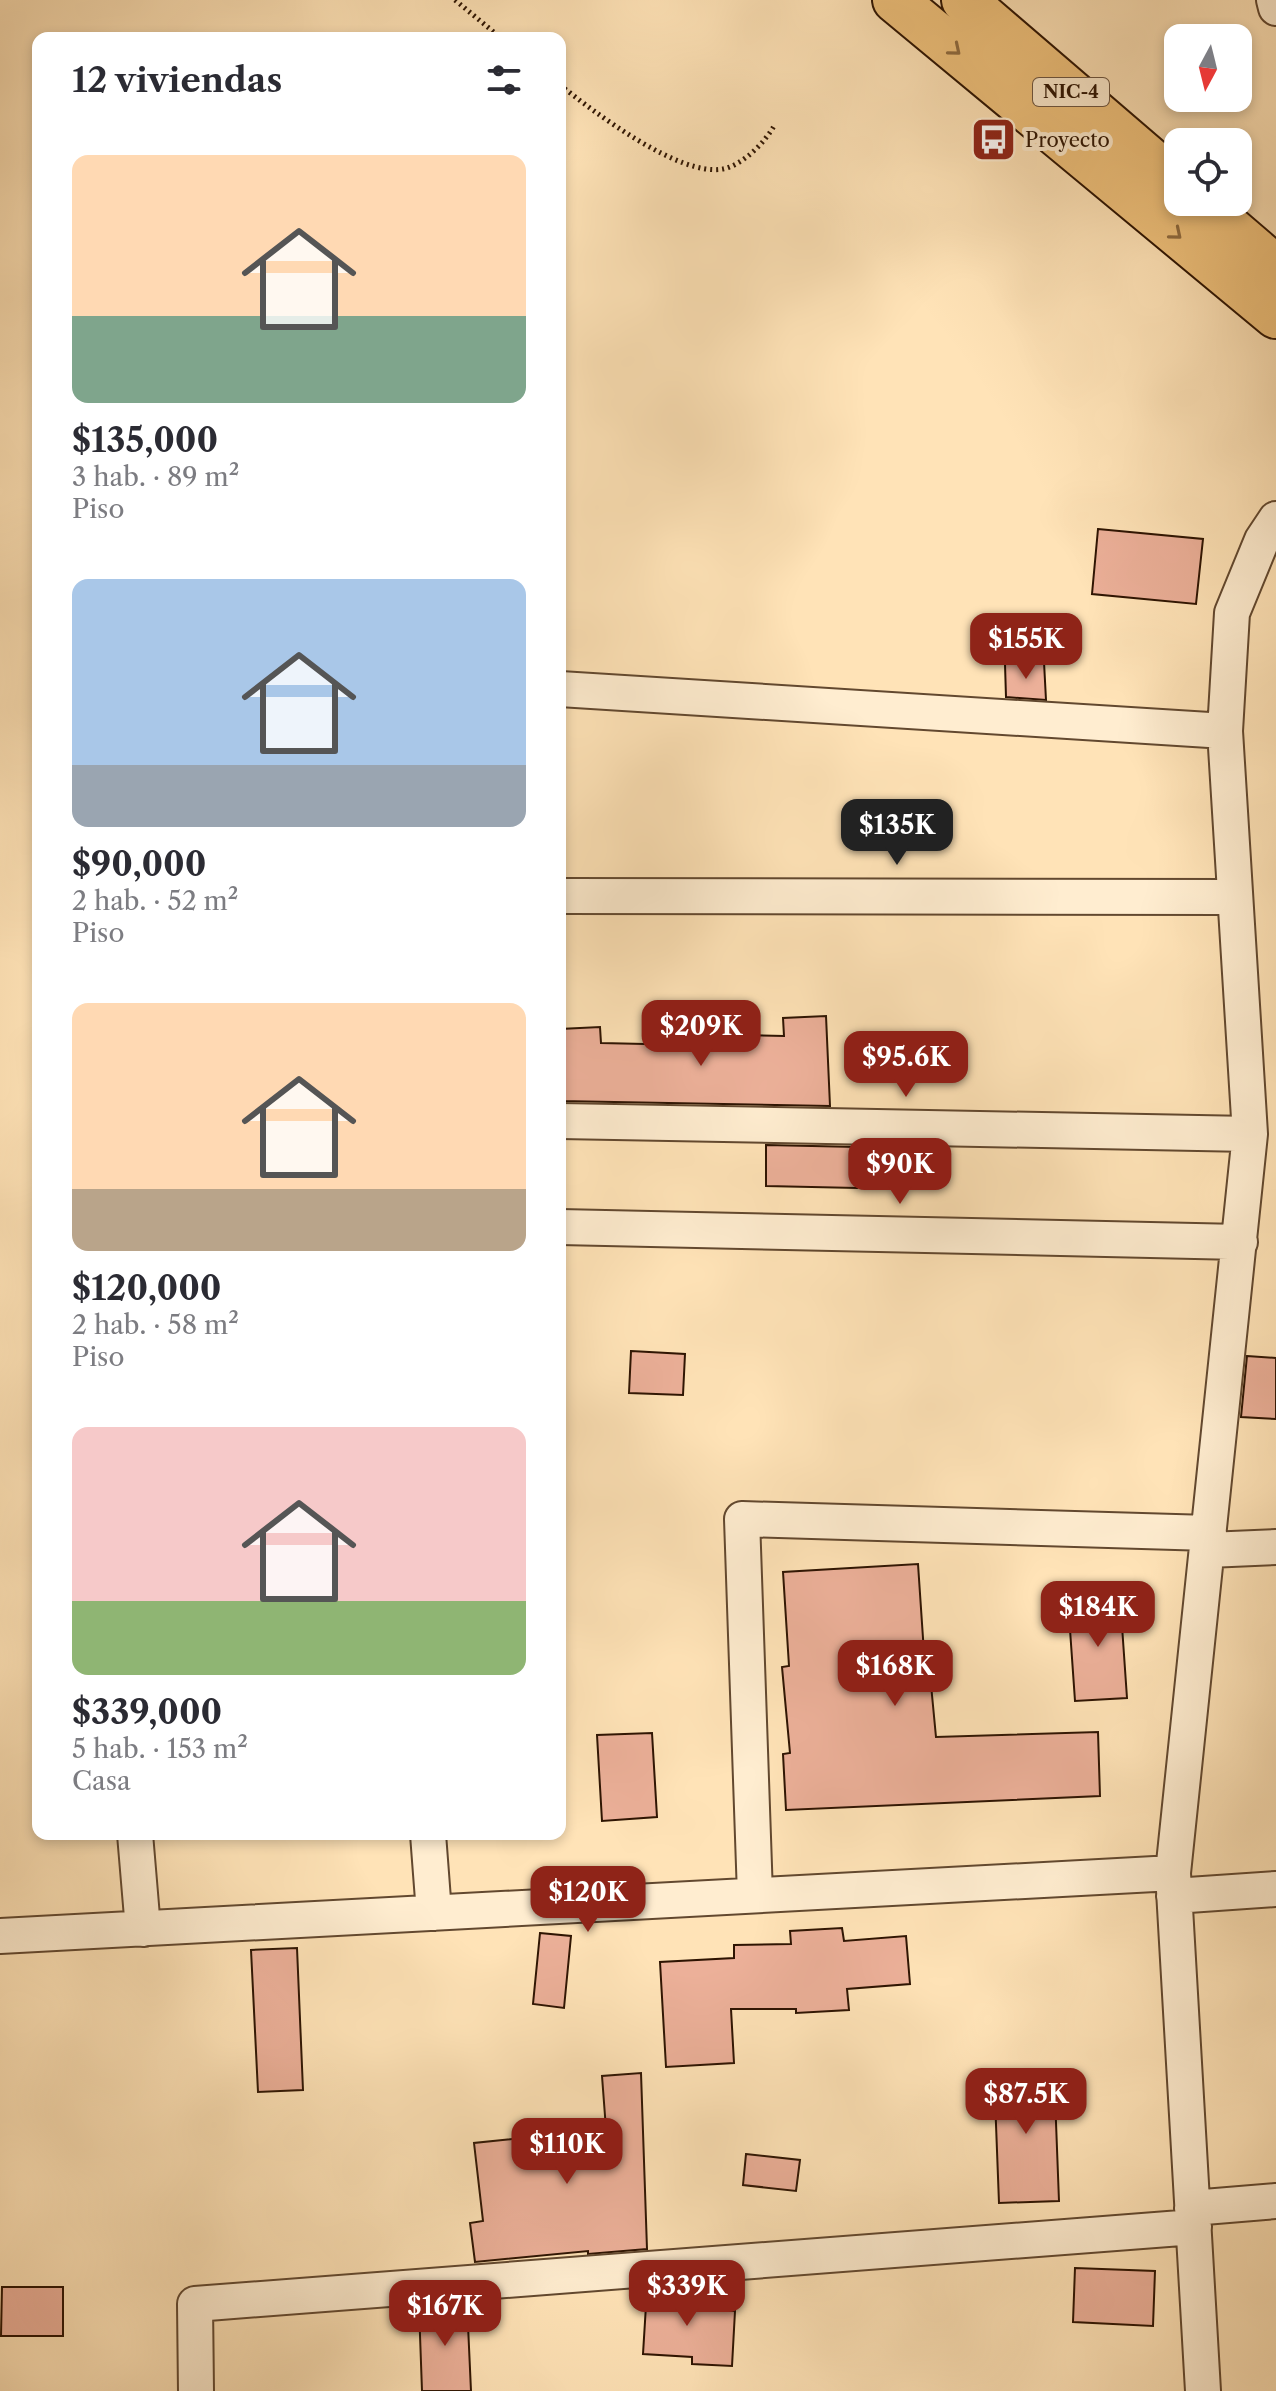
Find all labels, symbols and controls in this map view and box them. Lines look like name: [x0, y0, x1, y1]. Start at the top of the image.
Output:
north arrow: [1164, 24, 1252, 112]
map controls: [1164, 24, 1252, 216]
one-way arrow: [945, 40, 960, 55]
icon: filters: [482, 58, 526, 102]
text: 12 viviendas: [72, 59, 282, 101]
road number: NIC-4: [1033, 78, 1109, 106]
bus stop icon: Proyecto: [970, 116, 1018, 164]
place label: Proyecto: [1025, 128, 1110, 152]
button: locate: [1164, 128, 1252, 216]
icon: home: [227, 207, 371, 351]
one-way arrow: [1167, 224, 1181, 239]
text: $135,000: [72, 419, 218, 461]
text: 3 hab. · 89 m²: [72, 461, 239, 493]
text: Piso: [72, 493, 124, 525]
pin: $155K: [970, 613, 1082, 681]
text: $155K: [988, 623, 1064, 655]
icon: home: [227, 631, 371, 775]
pin: $135K: [841, 799, 953, 867]
text: $135K: [859, 809, 935, 841]
text: $90,000: [72, 843, 206, 885]
text: 2 hab. · 52 m²: [72, 885, 238, 917]
text: Piso: [72, 917, 124, 949]
pin: $209K: [645, 1000, 757, 1068]
text: $209K: [660, 1010, 742, 1042]
pin: $95.6K: [841, 1031, 971, 1099]
text: $95.6K: [862, 1041, 950, 1073]
icon: home: [227, 1055, 371, 1199]
pin: $90K: [853, 1138, 947, 1206]
text: $90K: [866, 1148, 934, 1180]
text: $120,000: [72, 1267, 222, 1309]
text: 2 hab. · 58 m²: [72, 1309, 239, 1341]
text: Piso: [72, 1341, 124, 1373]
icon: home: [227, 1479, 371, 1623]
pin: $184K: [1042, 1581, 1154, 1649]
text: $184K: [1059, 1591, 1137, 1623]
pin: $168K: [839, 1640, 951, 1708]
text: $168K: [856, 1650, 934, 1682]
text: $339,000: [72, 1691, 222, 1733]
text: 5 hab. · 153 m²: [72, 1733, 248, 1765]
text: Casa: [72, 1765, 131, 1797]
pin: $120K: [532, 1866, 644, 1934]
text: $120K: [549, 1876, 627, 1908]
pin: $87.5K: [961, 2068, 1091, 2136]
text: $87.5K: [984, 2078, 1069, 2110]
pin: $110K: [511, 2118, 623, 2186]
text: $110K: [529, 2128, 605, 2160]
pin: $339K: [631, 2260, 743, 2328]
text: $339K: [647, 2270, 727, 2302]
pin: $167K: [389, 2280, 501, 2348]
text: $167K: [407, 2290, 483, 2322]

